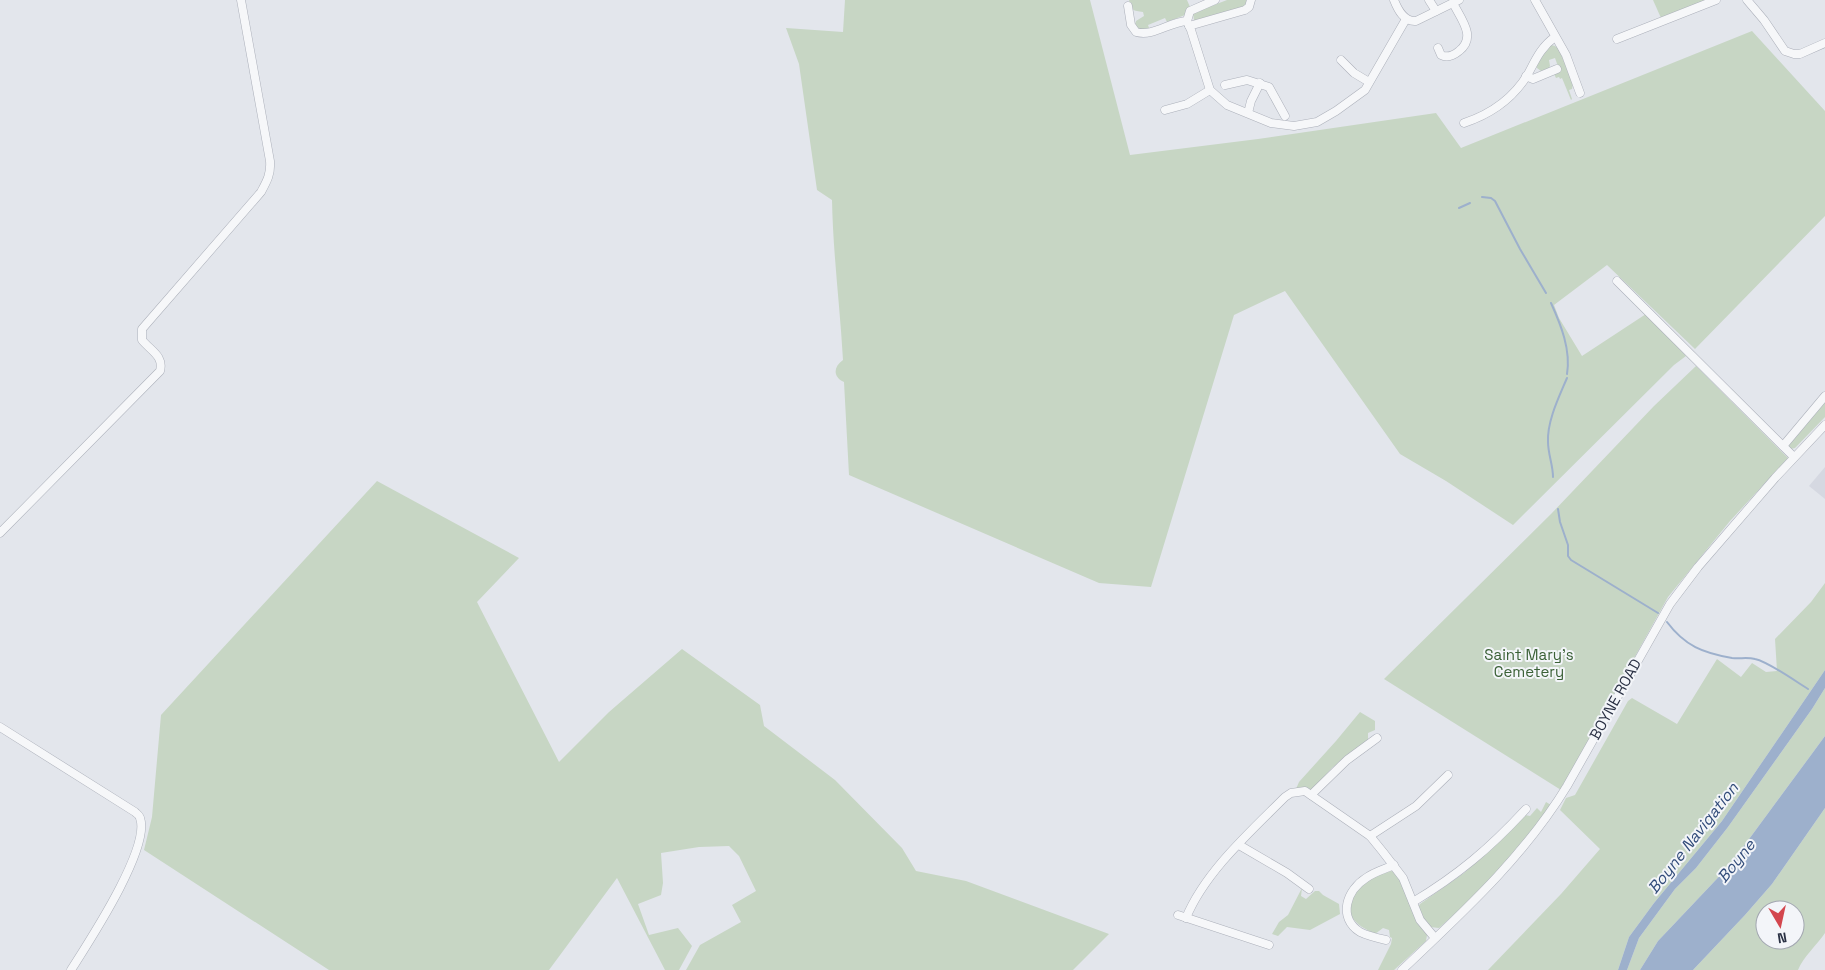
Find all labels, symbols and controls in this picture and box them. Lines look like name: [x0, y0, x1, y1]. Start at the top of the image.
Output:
park label: Saint Mary's Cemetery: [1484, 645, 1574, 681]
street label: BOYNE ROAD: [1585, 655, 1645, 743]
water label: Boyne Navigation: [1644, 779, 1742, 897]
water label: Boyne: [1713, 836, 1759, 886]
north arrow: [1755, 900, 1805, 950]
text: N: [1776, 928, 1788, 947]

